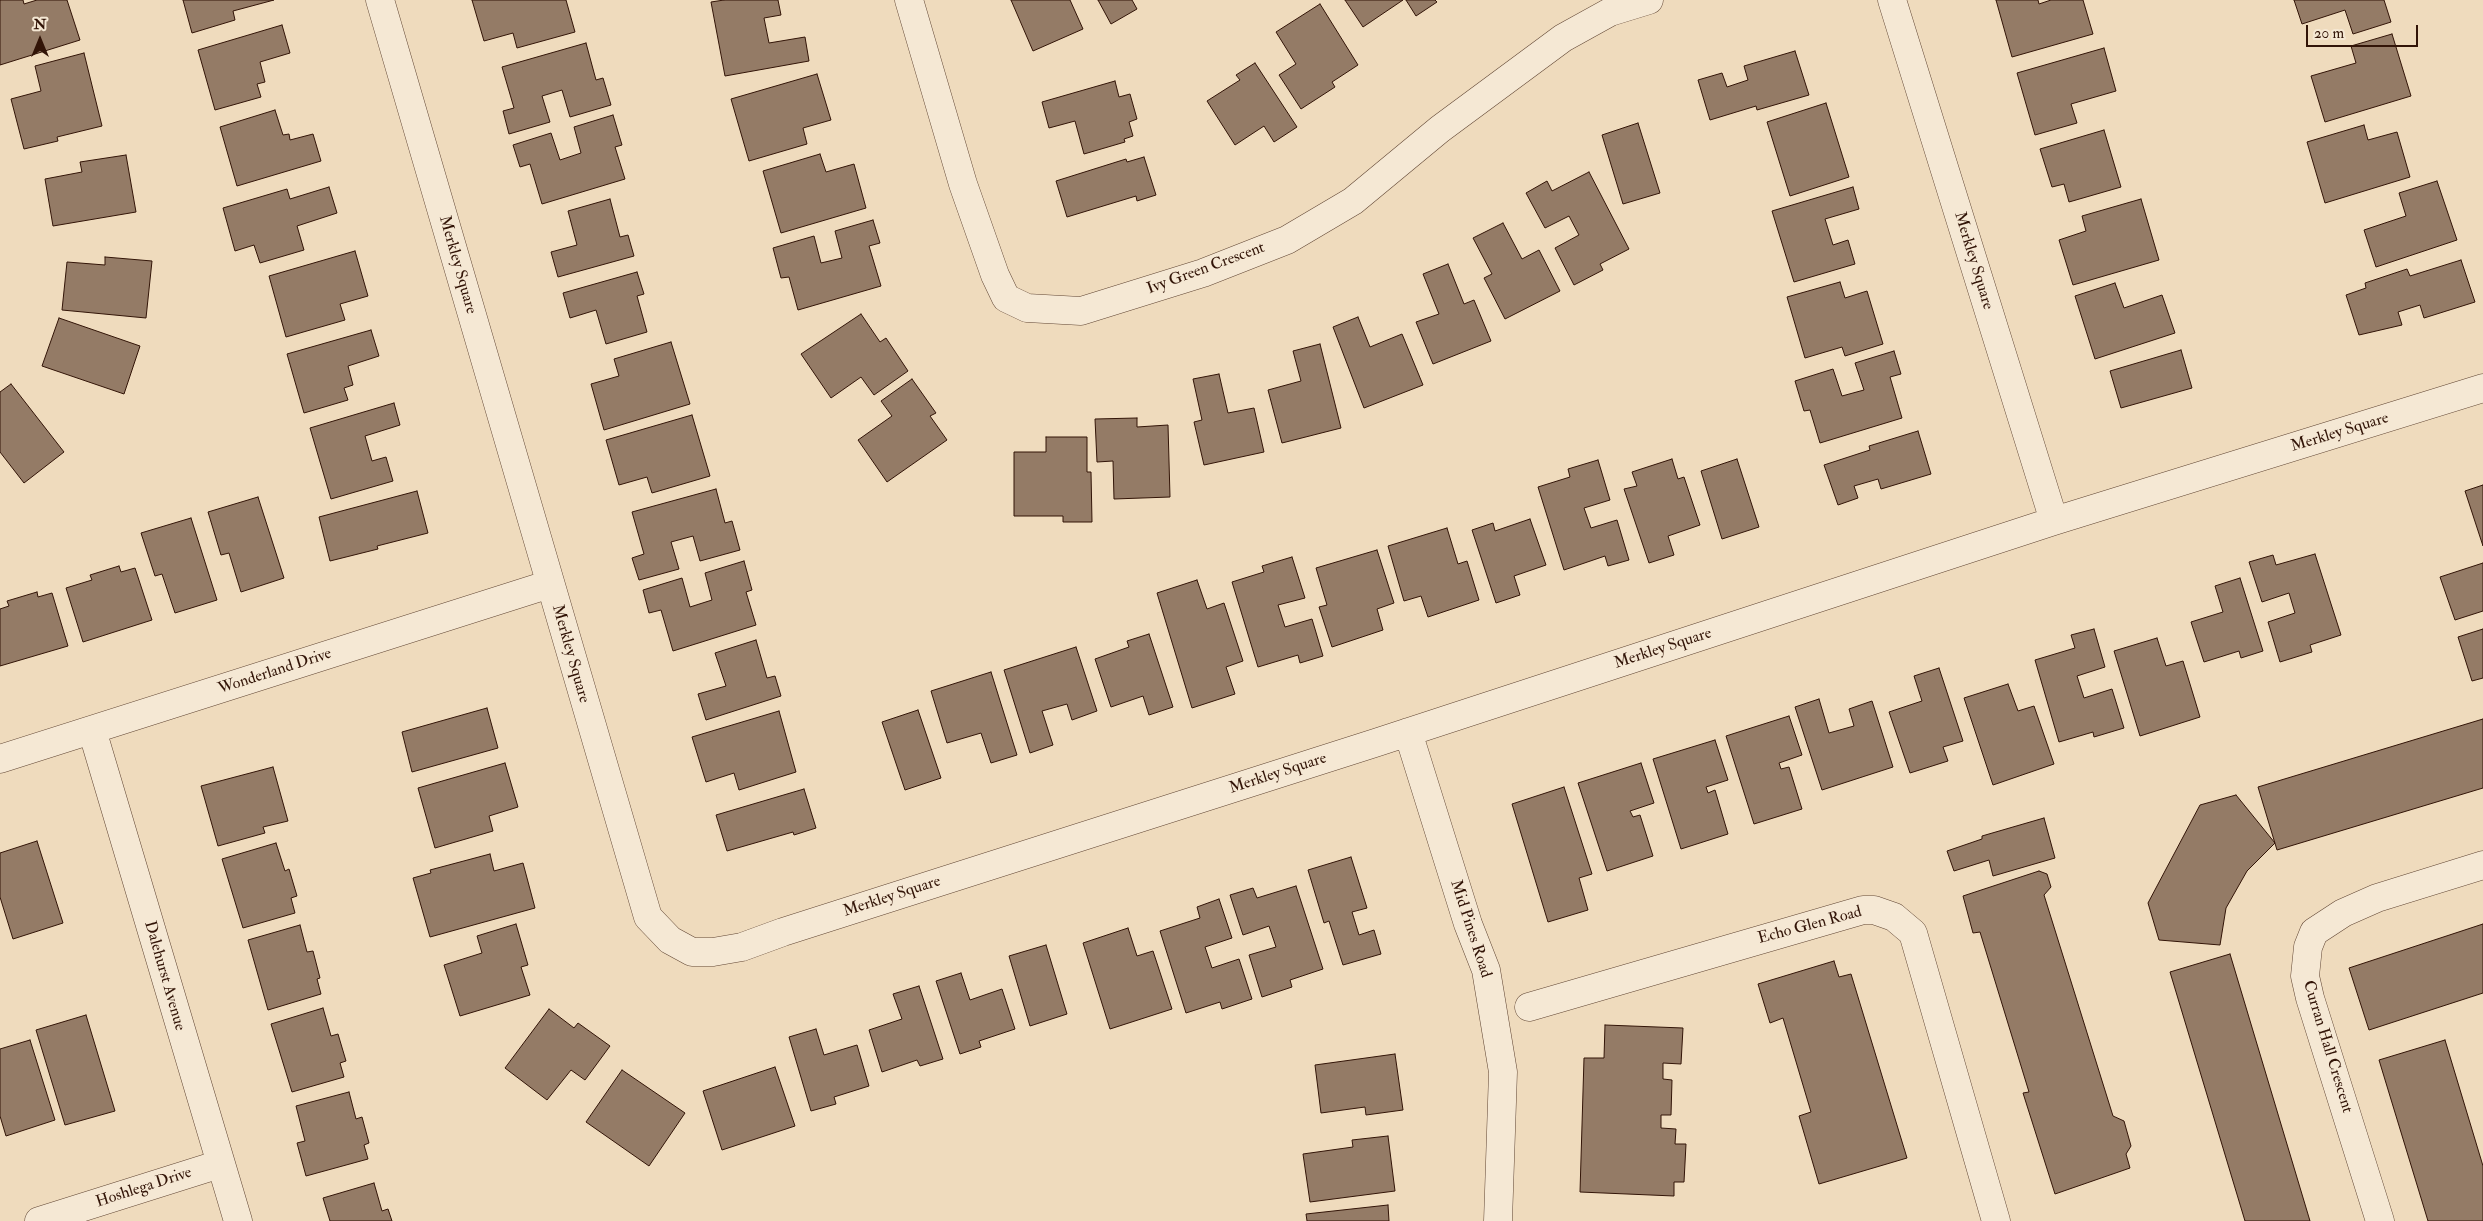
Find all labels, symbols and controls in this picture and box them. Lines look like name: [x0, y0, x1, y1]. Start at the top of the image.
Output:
north arrow: [15, 15, 65, 65]
scale bar: [2308, 15, 2420, 47]
text: N: [34, 16, 46, 33]
text: 20 m: [2314, 24, 2344, 43]
street label: Merkley Square: [1949, 210, 1997, 312]
street label: Merkley Square: [434, 214, 480, 316]
street label: Ivy Green Crescent: [1144, 239, 1268, 299]
street label: Merkley Square: [2289, 409, 2391, 457]
street label: Merkley Square: [547, 603, 593, 705]
street label: Merkley Square: [1612, 624, 1714, 674]
street label: Wonderland Drive: [216, 645, 334, 699]
street label: Merkley Square: [1227, 749, 1329, 799]
street label: Merkley Square: [841, 872, 943, 922]
street label: Mid Pines Road: [1445, 878, 1495, 980]
street label: Echo Glen Road: [1756, 903, 1864, 949]
street label: Dalehurst Avenue: [139, 919, 189, 1033]
street label: Curran Hall Crescent: [2298, 979, 2356, 1115]
street label: Hoshlega Drive: [94, 1163, 194, 1213]

